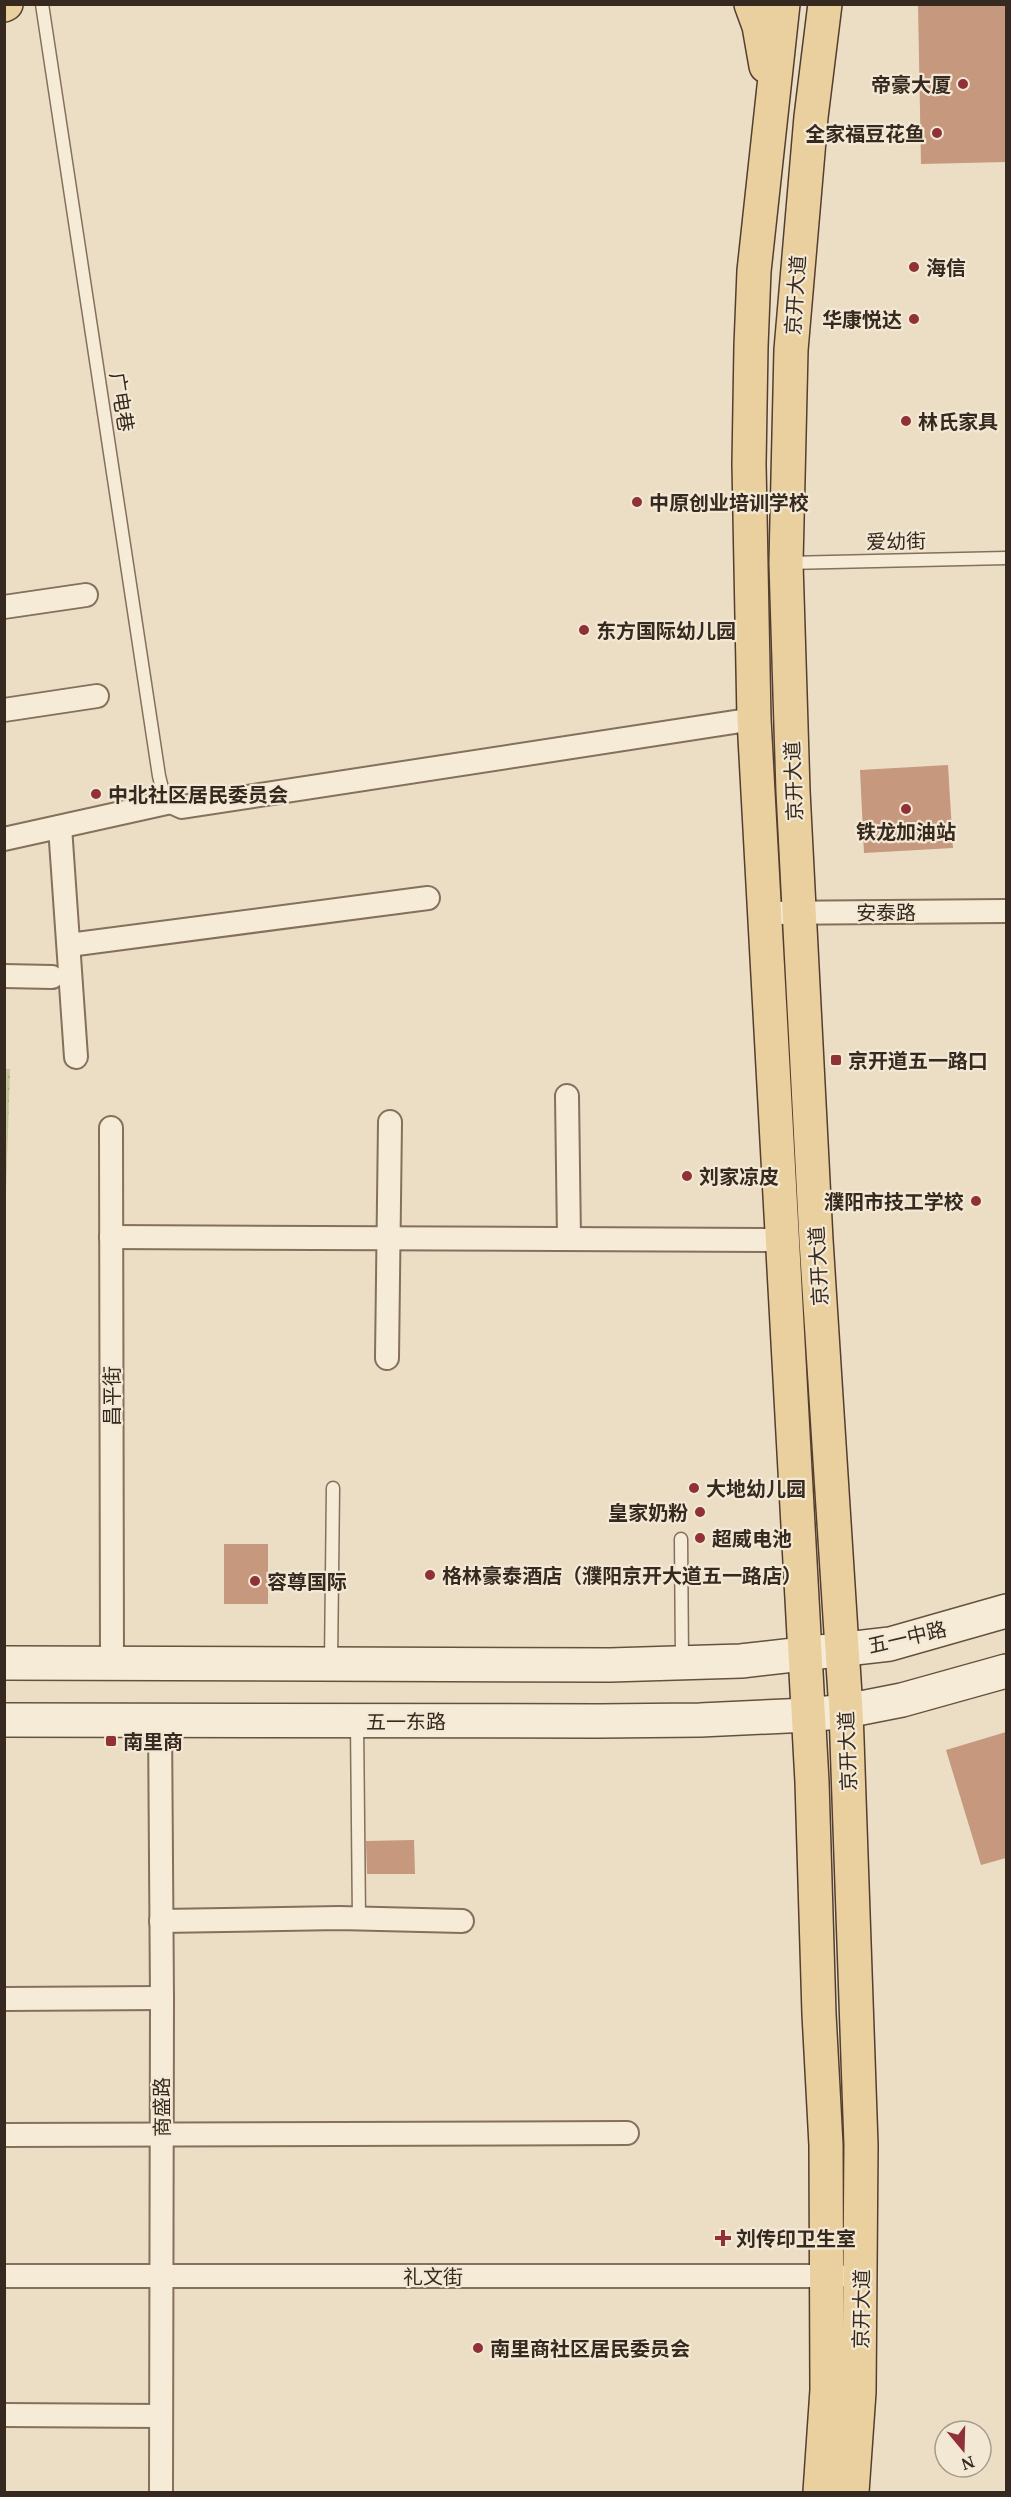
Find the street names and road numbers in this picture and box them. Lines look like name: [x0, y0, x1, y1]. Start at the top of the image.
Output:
street label: 京开大道: [779, 254, 811, 336]
street label: 广电巷: [104, 370, 140, 434]
street label: 爱幼街: [866, 527, 926, 555]
street label: 京开大道: [778, 741, 808, 821]
street label: 安泰路: [856, 899, 916, 926]
street label: 京开大道: [802, 1225, 834, 1307]
street label: 昌平街: [98, 1366, 125, 1426]
street label: 五一中路: [865, 1615, 949, 1659]
street label: 五一东路: [366, 1708, 446, 1735]
street label: 京开大道: [832, 1711, 862, 1791]
street label: 商盛路: [148, 2077, 175, 2137]
street label: 礼文街: [403, 2263, 463, 2290]
street label: 京开大道: [847, 2269, 875, 2349]

